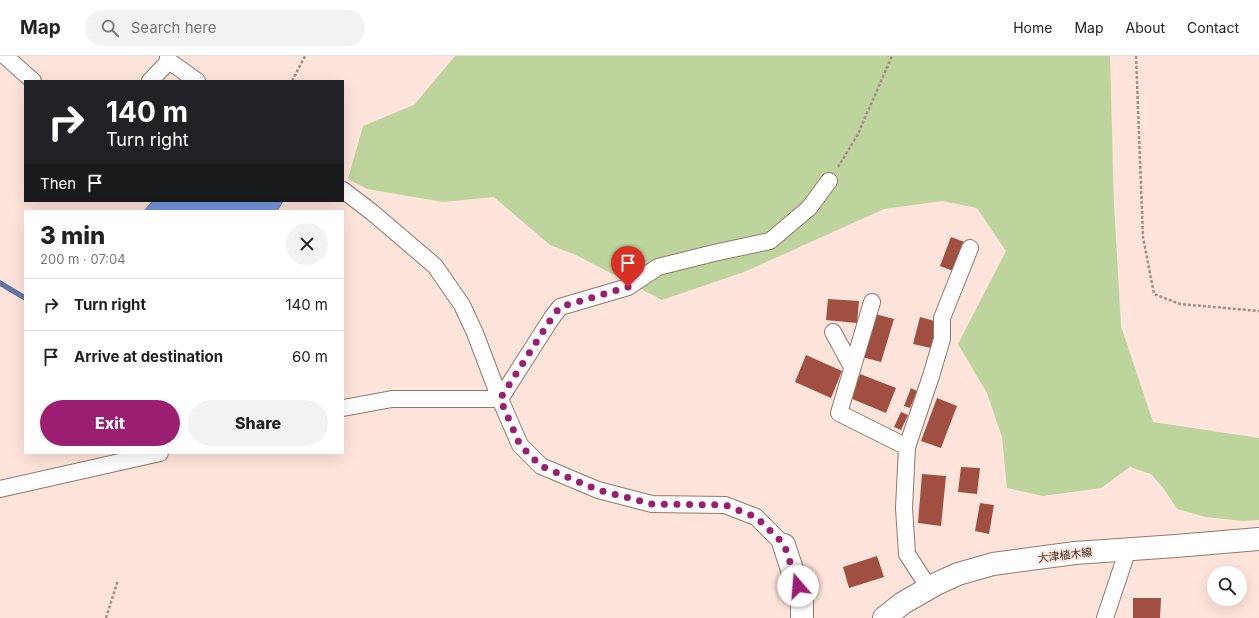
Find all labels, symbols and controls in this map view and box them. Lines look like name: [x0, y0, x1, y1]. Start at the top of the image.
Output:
search box: [85, 10, 365, 46]
text: Map: [20, 16, 61, 39]
icon: search: [99, 17, 121, 39]
text: Search here: [131, 18, 216, 37]
text: Home: [1013, 19, 1052, 36]
text: Map: [1074, 19, 1104, 36]
text: About: [1126, 19, 1165, 36]
text: Contact: [1187, 19, 1239, 36]
text: 140 m: [106, 95, 188, 129]
icon: right: [40, 96, 92, 148]
text: Turn right: [106, 129, 189, 150]
icon: arrive: [84, 172, 106, 194]
text: Then: [40, 174, 76, 193]
text: 3 min: [40, 221, 105, 250]
button: close: [286, 223, 328, 265]
pin: [611, 246, 645, 287]
text: 200 m · 07:04: [40, 251, 126, 267]
icon: arrive: [617, 252, 639, 274]
icon: right: [40, 294, 62, 316]
text: Turn right: [74, 295, 146, 314]
text: 140 m: [285, 295, 328, 314]
icon: arrive: [40, 346, 62, 368]
text: Arrive at destination: [74, 347, 223, 366]
text: 60 m: [292, 347, 328, 366]
button: Exit: [40, 400, 180, 446]
button: Share: [188, 400, 328, 446]
street label: 大津植木線: [1037, 545, 1093, 565]
position arrow: [777, 565, 819, 607]
map controls: [1207, 566, 1247, 606]
button: search: [1207, 566, 1247, 606]

